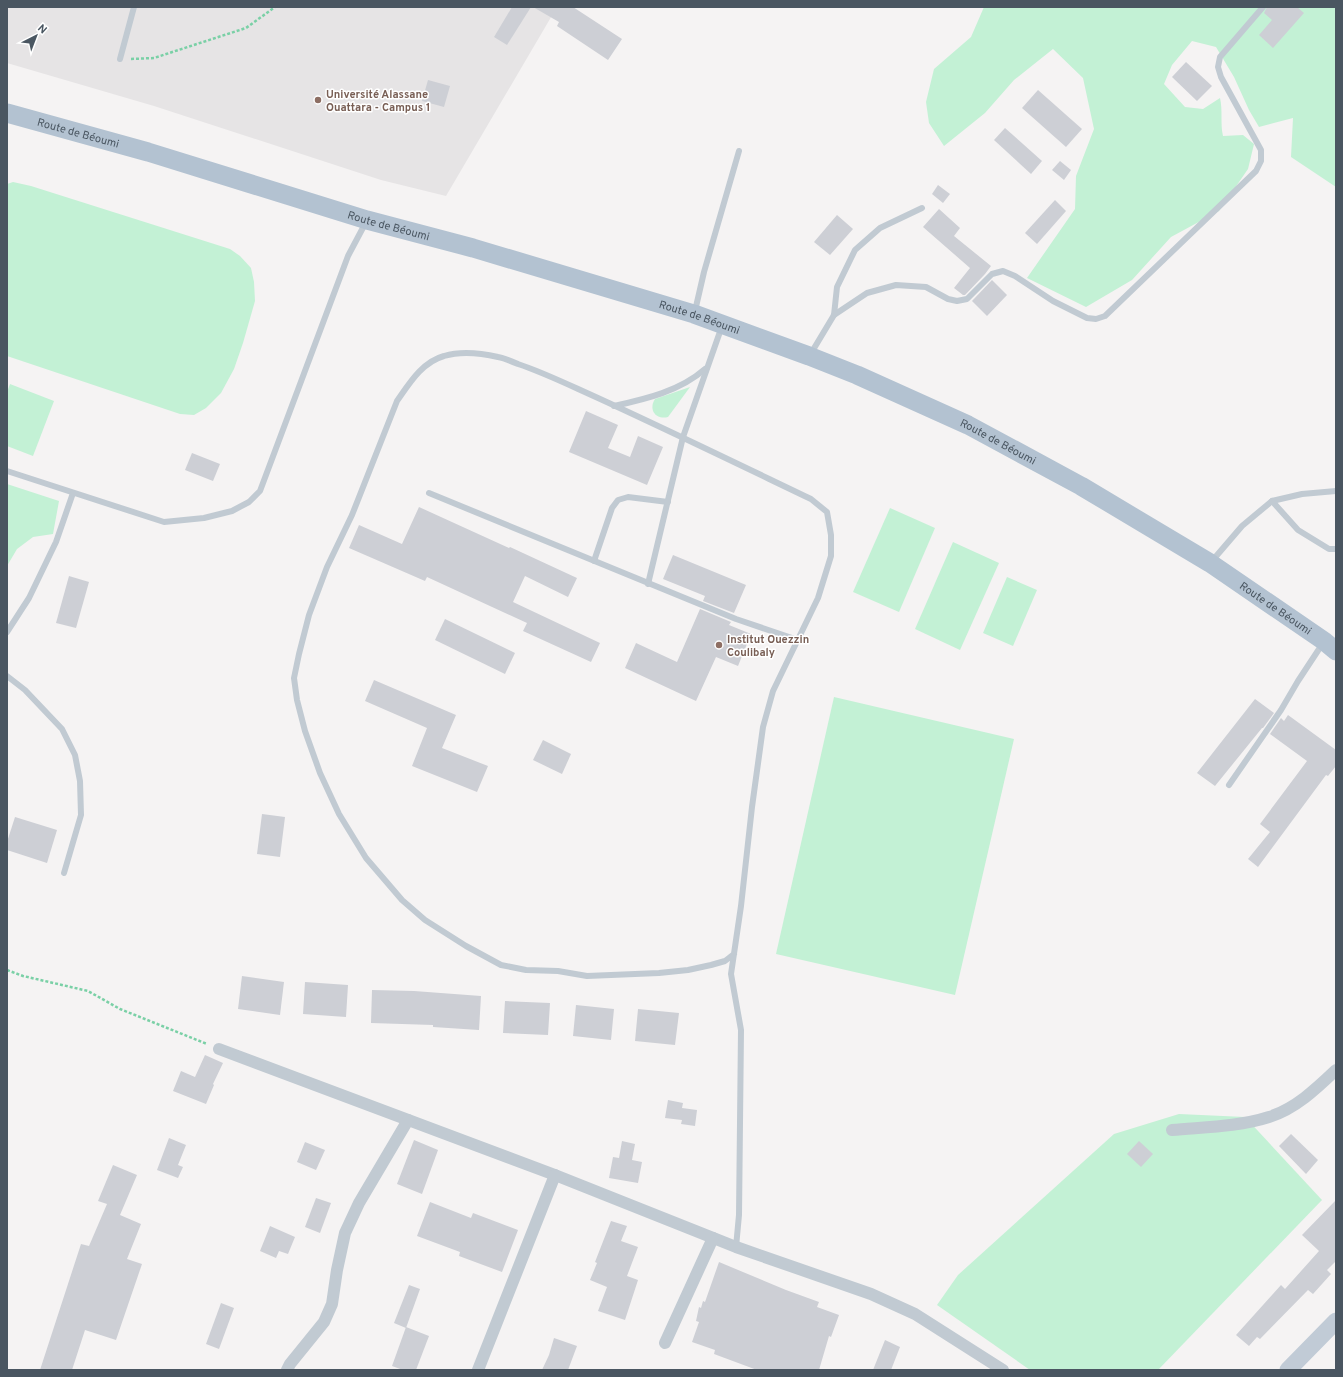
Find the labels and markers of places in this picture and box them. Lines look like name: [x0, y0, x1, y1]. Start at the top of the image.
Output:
place label: Université Alassane Ouattara - Campus 1: [326, 88, 430, 115]
marker: Université Alassane Ouattara - Campus 1: [313, 95, 323, 105]
place label: Institut Ouezzin Coulibaly: [727, 633, 809, 660]
marker: Institut Ouezzin Coulibaly: [714, 640, 724, 650]

